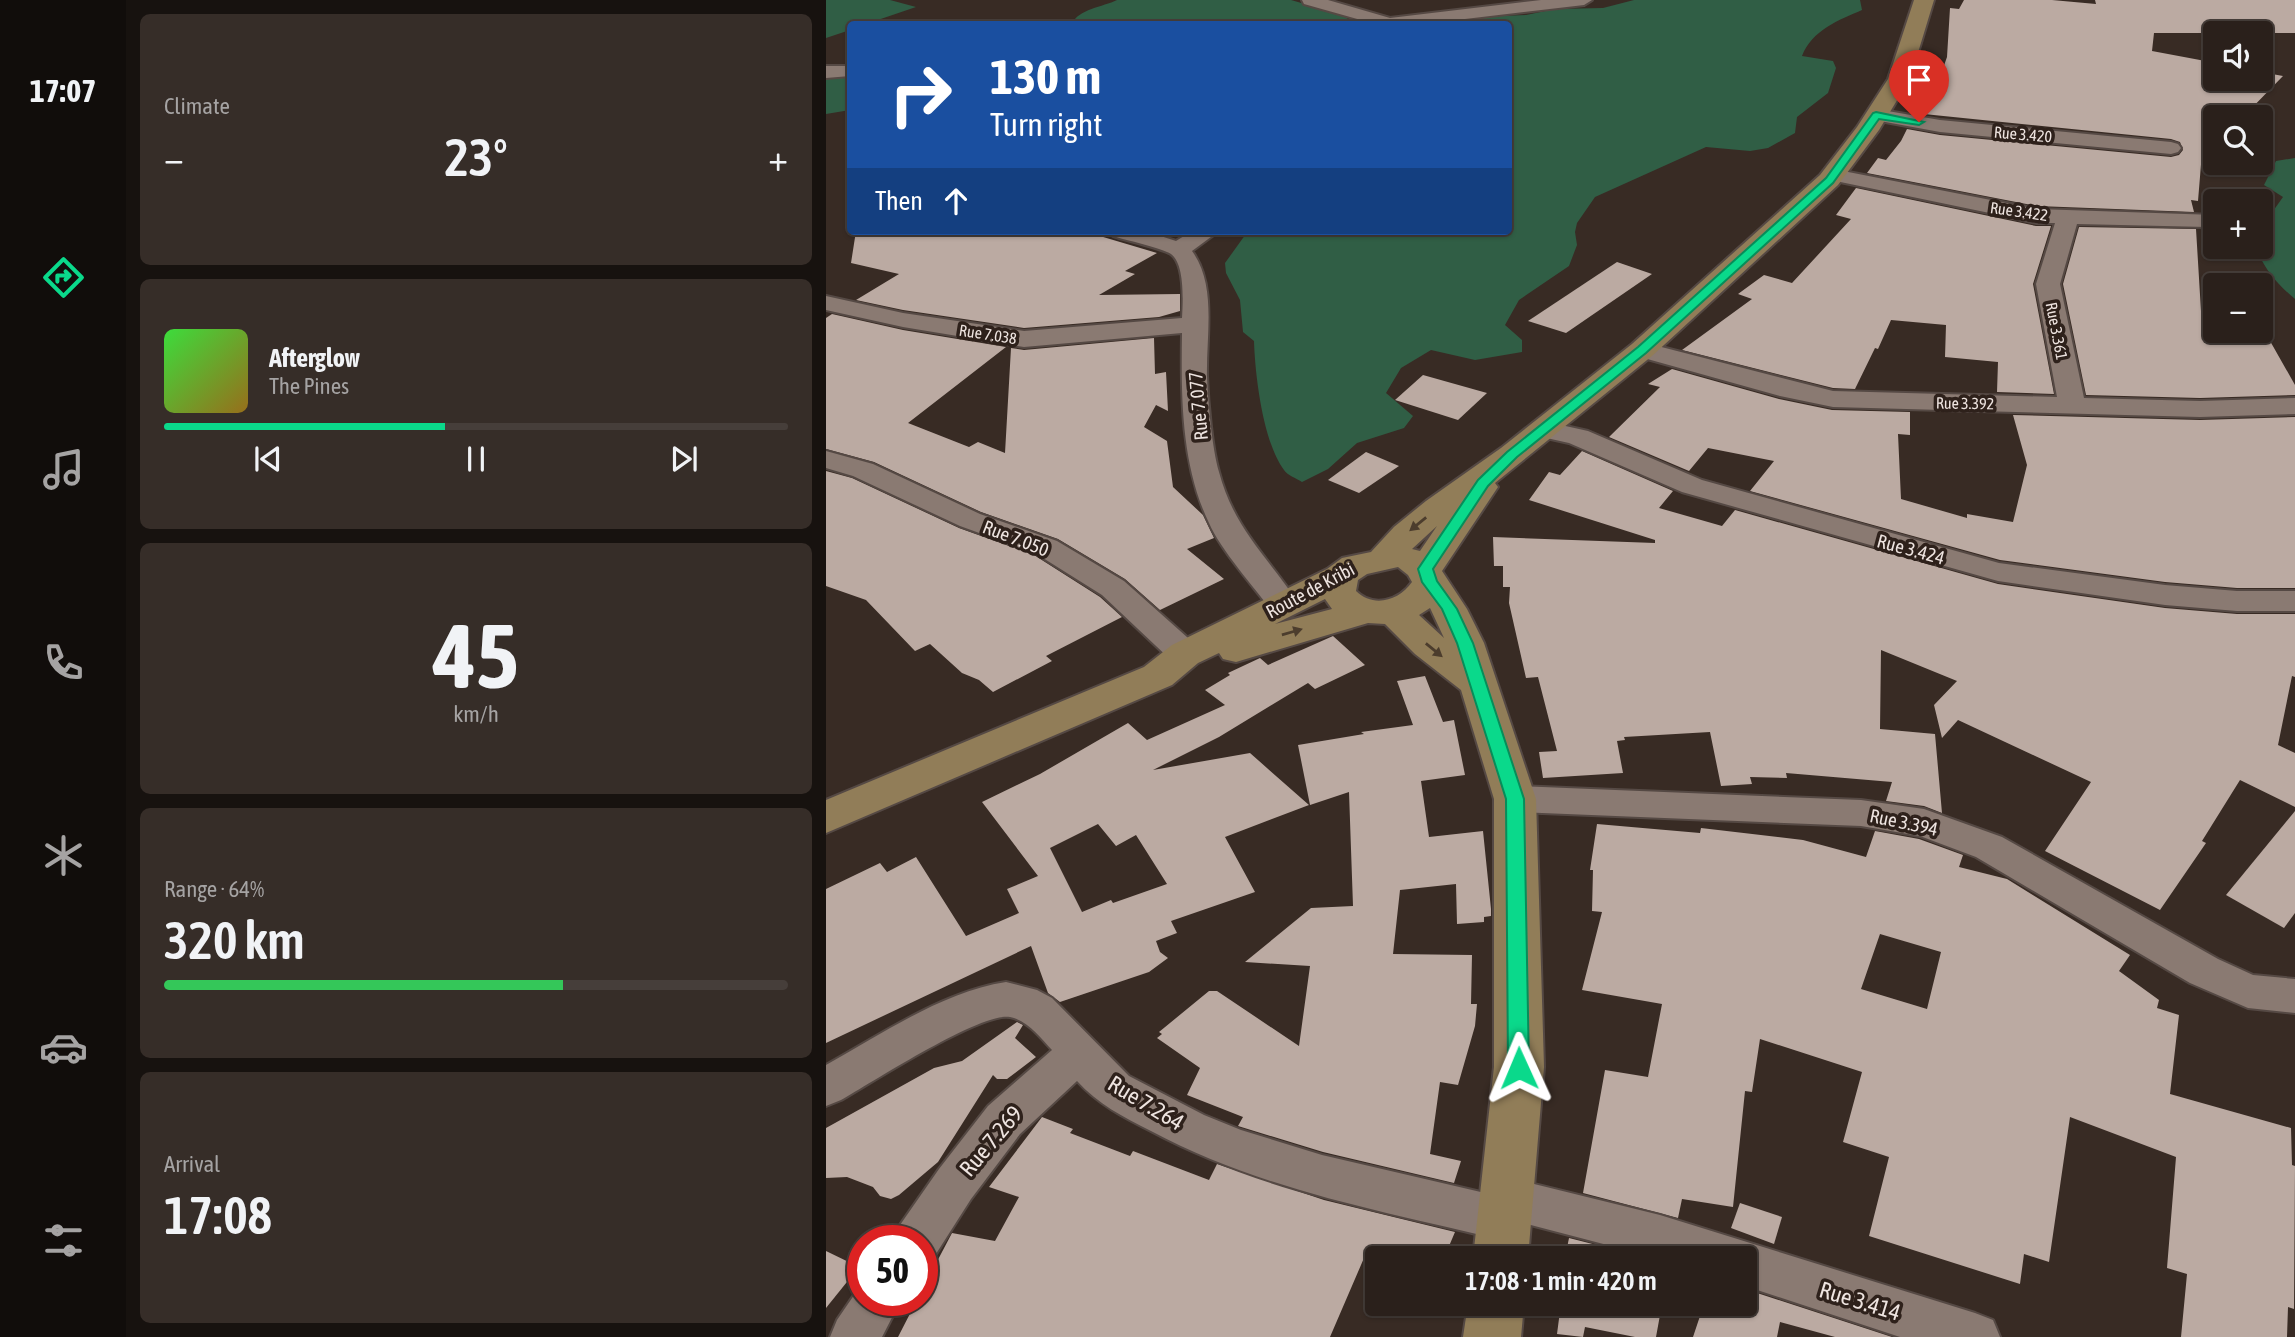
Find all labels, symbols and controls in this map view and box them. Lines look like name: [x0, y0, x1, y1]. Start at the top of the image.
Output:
map controls: [2203, 21, 2273, 343]
button: sound: [2203, 21, 2273, 91]
text: 130 m: [990, 48, 1101, 104]
icon: right: [875, 49, 966, 140]
pin: [1889, 50, 1949, 122]
icon: arrive: [1900, 61, 1938, 99]
text: 17:07: [30, 72, 96, 109]
text: Climate: [164, 93, 230, 119]
button: search: [2203, 105, 2273, 175]
text: Turn right: [990, 106, 1103, 143]
street label: Rue 3.420: [1993, 123, 2053, 145]
text: 23°: [444, 127, 508, 187]
text: −: [164, 136, 184, 179]
text: +: [768, 136, 788, 179]
icon: ahead: [937, 182, 975, 220]
text: Then: [875, 186, 923, 216]
button: +: [2203, 189, 2273, 259]
street label: Rue 3.422: [1989, 198, 2049, 224]
icon: directions: [39, 253, 88, 302]
button: −: [2203, 273, 2273, 343]
street label: Rue 3.361: [2043, 301, 2071, 361]
street label: Rue 7.038: [958, 321, 1018, 347]
text: Afterglow: [269, 343, 360, 373]
street label: Rue 7.077: [1184, 371, 1212, 441]
text: The Pines: [269, 373, 349, 399]
street label: Rue 3.392: [1936, 393, 1994, 413]
icon: previous: [249, 440, 287, 478]
icon: pause: [457, 440, 495, 478]
icon: next: [665, 440, 703, 478]
icon: music: [39, 445, 88, 494]
street label: Rue 7.050: [980, 515, 1052, 561]
one-way arrow: [1409, 517, 1427, 532]
street label: Rue 3.424: [1875, 529, 1947, 569]
street label: Route de Kribi: [1262, 558, 1358, 622]
text: 45: [433, 603, 519, 707]
one-way arrow: [1282, 626, 1303, 636]
icon: phone: [39, 638, 88, 687]
one-way arrow: [1425, 642, 1443, 657]
text: km/h: [453, 701, 499, 727]
street label: Rue 3.394: [1868, 804, 1940, 840]
icon: climate: [39, 831, 88, 880]
text: Range · 64%: [164, 876, 264, 902]
text: 320 km: [164, 910, 305, 970]
icon: car: [39, 1023, 88, 1072]
position arrow: [1482, 1031, 1556, 1105]
street label: Rue 7.264: [1103, 1070, 1189, 1136]
street label: Rue 7.269: [954, 1101, 1028, 1181]
text: Arrival: [164, 1151, 220, 1177]
text: 17:08: [164, 1185, 272, 1245]
icon: filters: [39, 1216, 88, 1265]
speed limit sign: 50: [847, 1225, 938, 1316]
text: 17:08 · 1 min · 420 m: [1465, 1266, 1657, 1296]
street label: Rue 3.414: [1816, 1276, 1904, 1326]

